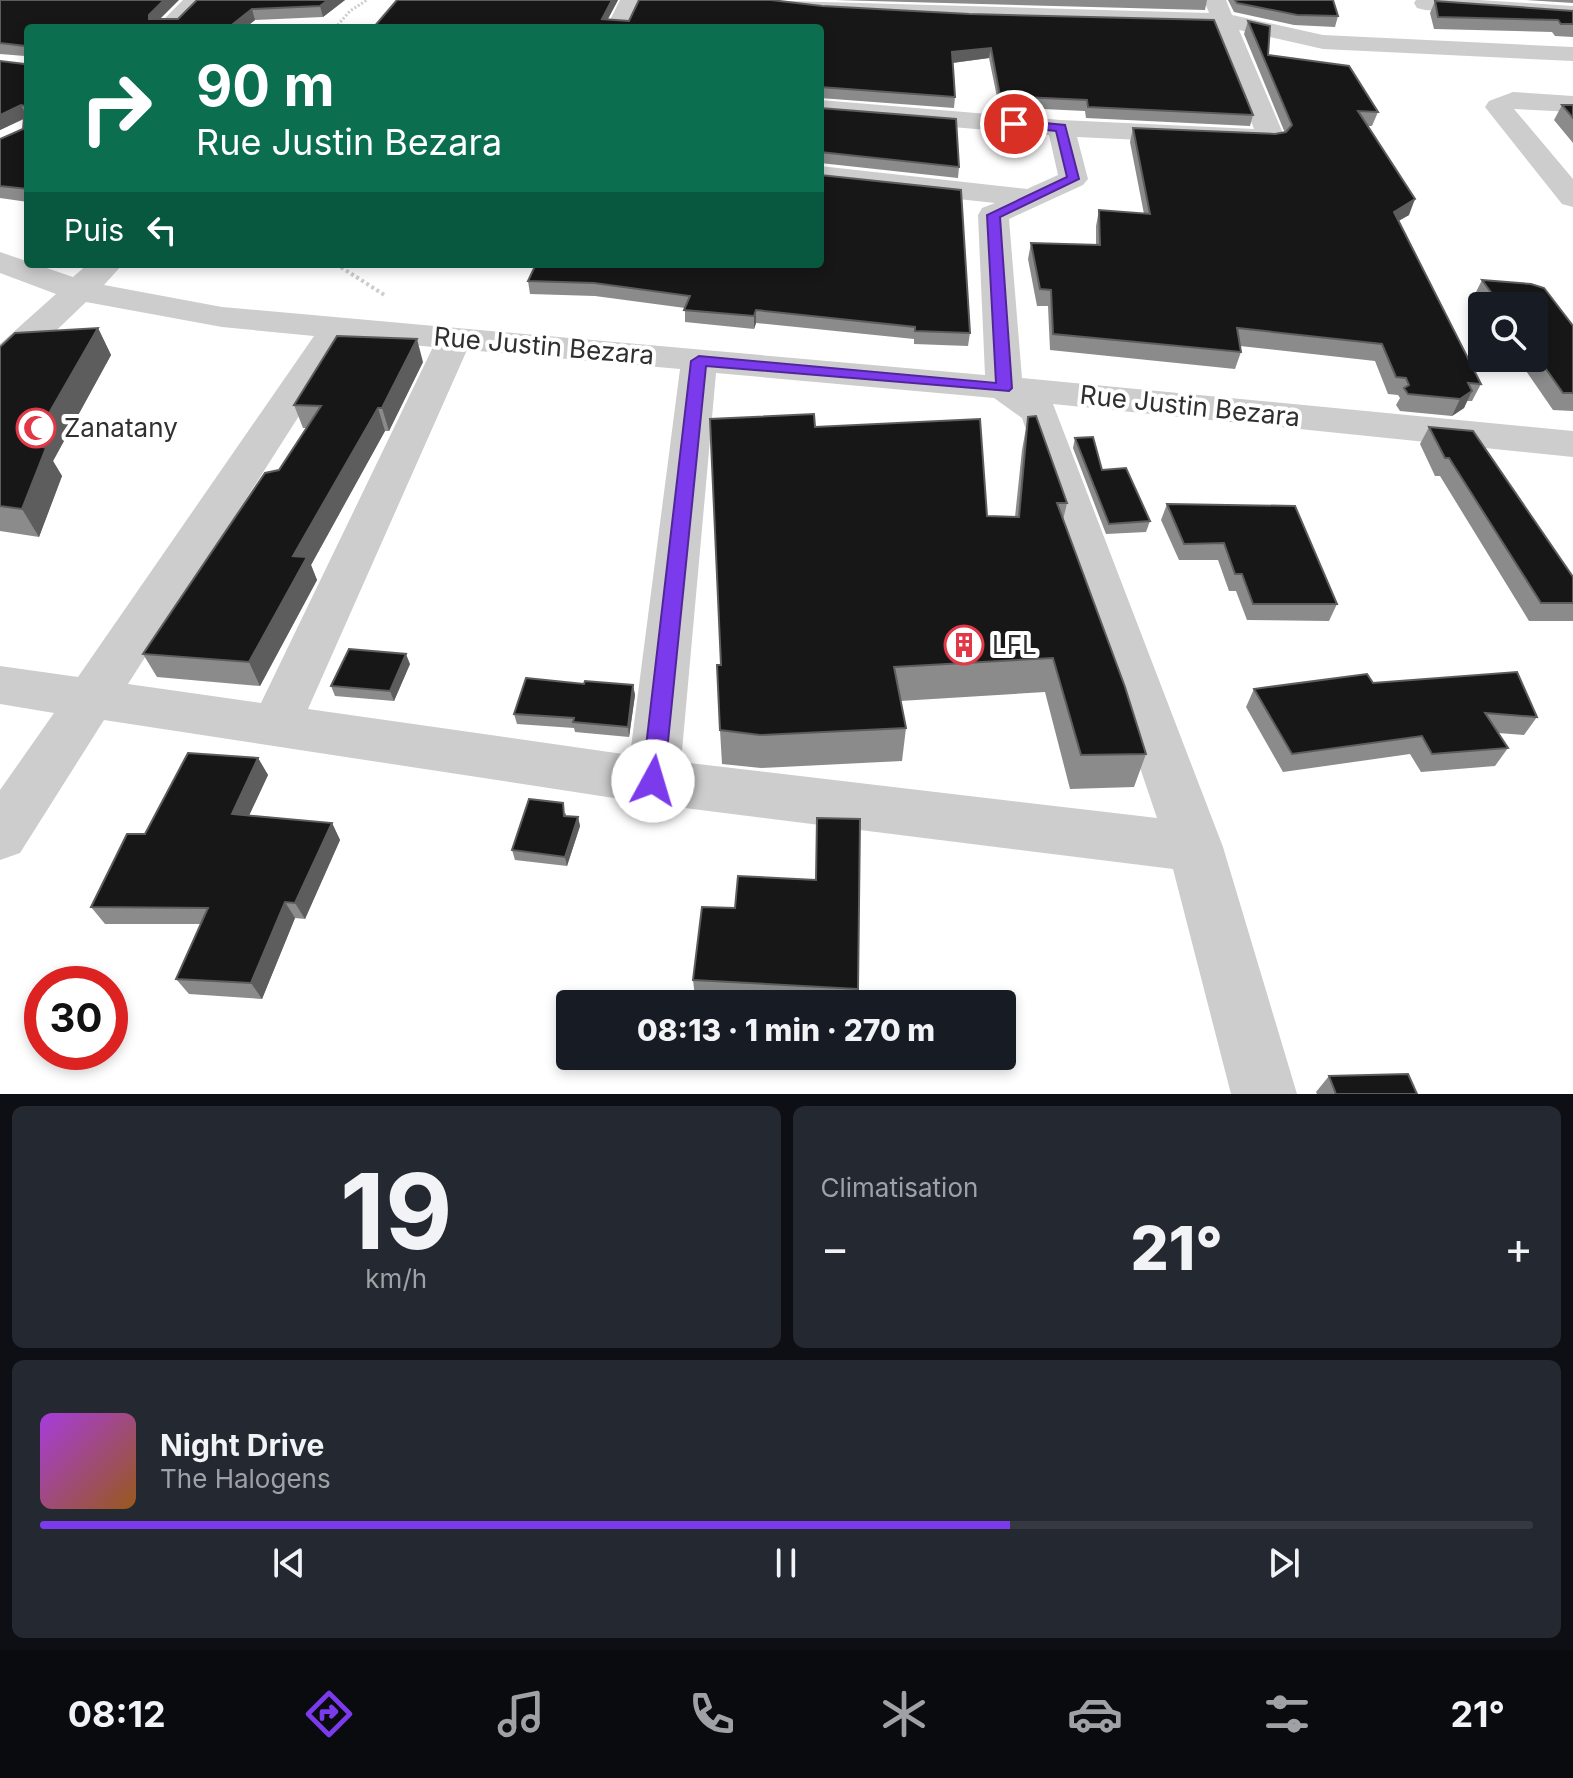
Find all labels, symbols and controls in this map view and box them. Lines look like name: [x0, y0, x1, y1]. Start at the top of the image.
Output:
text: 90 m: [196, 52, 335, 120]
icon: right: [64, 56, 168, 160]
pin: [980, 90, 1048, 158]
icon: arrive: [992, 102, 1036, 146]
text: Rue Justin Bezara: [196, 120, 502, 164]
icon: left: [140, 208, 184, 252]
text: Puis: [64, 212, 124, 248]
map controls: [1468, 292, 1548, 372]
button: search: [1468, 292, 1548, 372]
street label: Rue Justin Bezara: [433, 320, 656, 371]
street label: Rue Justin Bezara: [1078, 379, 1302, 432]
mosque icon: Zanatany: [15, 407, 57, 449]
place label: Zanatany: [64, 412, 178, 443]
building icon: LFL: [943, 624, 985, 666]
place label: LFL: [992, 629, 1037, 660]
position arrow: [611, 739, 695, 823]
speed limit sign: 30: [24, 966, 128, 1070]
text: 08:13 · 1 min · 270 m: [637, 1012, 935, 1048]
text: 19: [340, 1148, 452, 1274]
text: Climatisation: [821, 1172, 978, 1203]
text: 21°: [1131, 1212, 1223, 1284]
text: −: [821, 1221, 850, 1275]
text: +: [1504, 1221, 1533, 1275]
text: km/h: [365, 1263, 427, 1294]
text: Night Drive: [160, 1427, 324, 1463]
text: The Halogens: [160, 1463, 331, 1494]
icon: previous: [267, 1541, 311, 1585]
icon: pause: [764, 1541, 808, 1585]
icon: next: [1262, 1541, 1306, 1585]
icon: directions: [301, 1686, 357, 1742]
icon: music: [493, 1686, 549, 1742]
icon: phone: [684, 1686, 740, 1742]
icon: climate: [876, 1686, 932, 1742]
icon: car: [1067, 1686, 1123, 1742]
icon: filters: [1259, 1686, 1315, 1742]
text: 08:12: [68, 1692, 166, 1736]
text: 21°: [1450, 1692, 1505, 1736]

